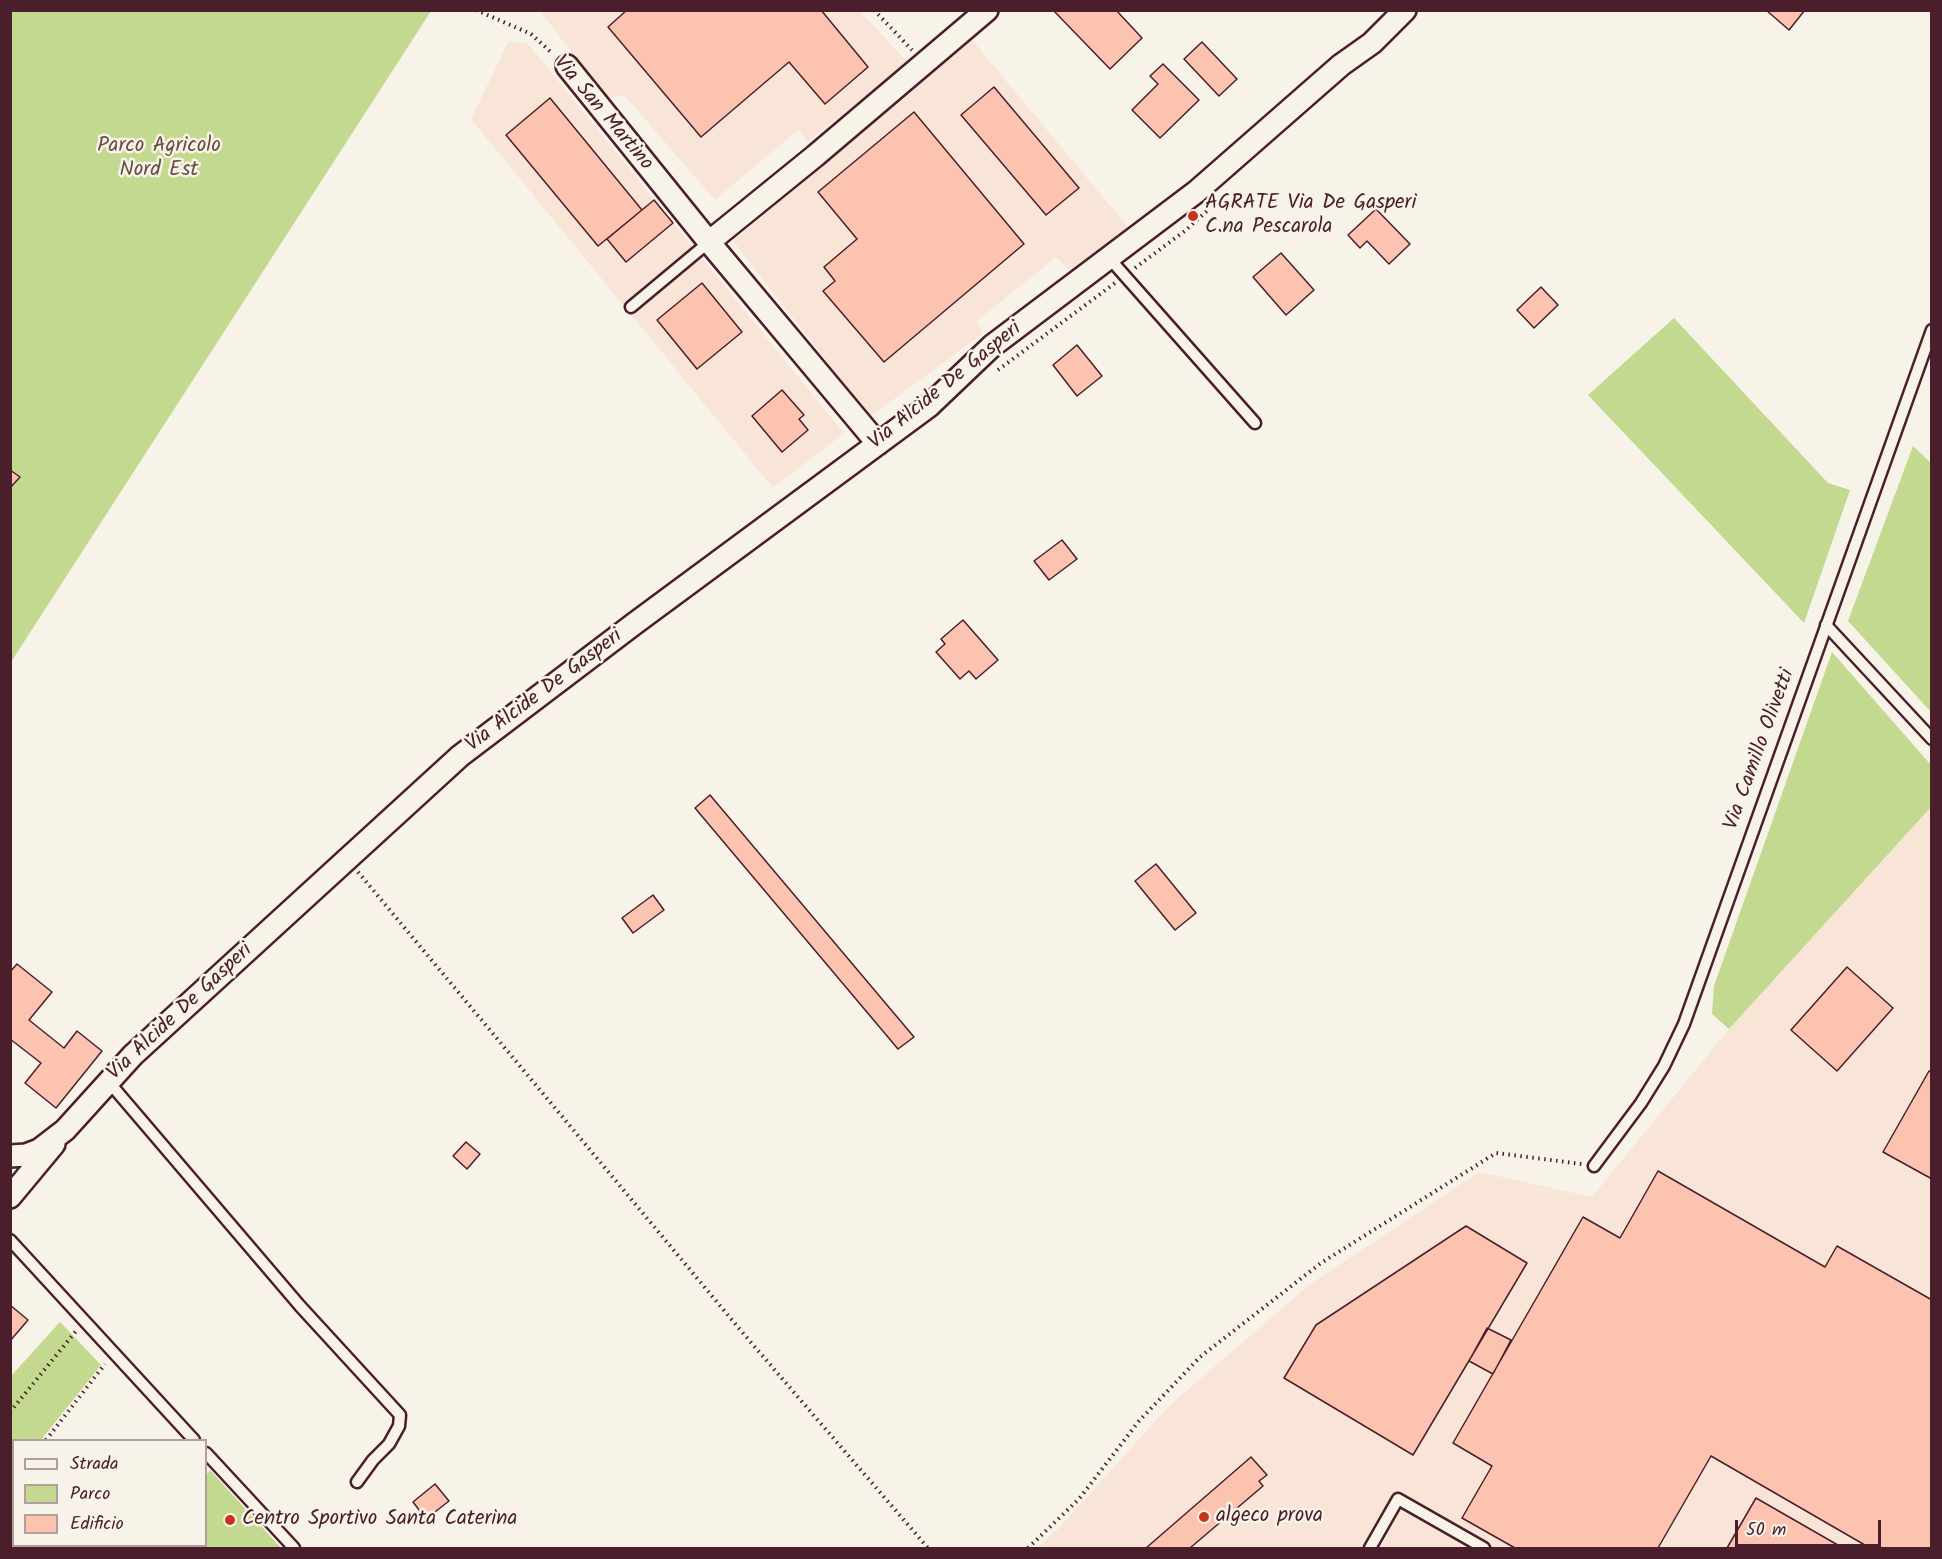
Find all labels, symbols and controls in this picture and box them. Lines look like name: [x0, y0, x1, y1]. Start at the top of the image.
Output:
street label: Via San Martino: [547, 51, 657, 177]
park label: Parco Agricolo Nord Est: [97, 134, 221, 184]
place label: AGRATE Via De Gasperi C.na Pescarola: [1205, 191, 1416, 241]
marker: AGRATE Via De Gasperi C.na Pescarola: [1186, 209, 1200, 223]
street label: Via Alcide De Gasperi: [864, 318, 1028, 456]
street label: Via Alcide De Gasperi: [462, 625, 628, 759]
street label: Via Camillo Olivetti: [1720, 666, 1802, 834]
street label: Via Alcide De Gasperi: [103, 939, 259, 1087]
legend: [12, 1439, 207, 1547]
text: Strada: [70, 1450, 118, 1479]
text: Parco: [70, 1480, 110, 1509]
place label: algeco prova: [1216, 1504, 1323, 1530]
place label: Centro Sportivo Santa Caterina: [242, 1507, 517, 1533]
scale bar: [1738, 1508, 1884, 1546]
text: Edificio: [70, 1510, 124, 1539]
marker: algeco prova: [1197, 1510, 1211, 1524]
marker: Centro Sportivo Santa Caterina: [223, 1513, 237, 1527]
text: 50 m: [1746, 1516, 1786, 1545]

